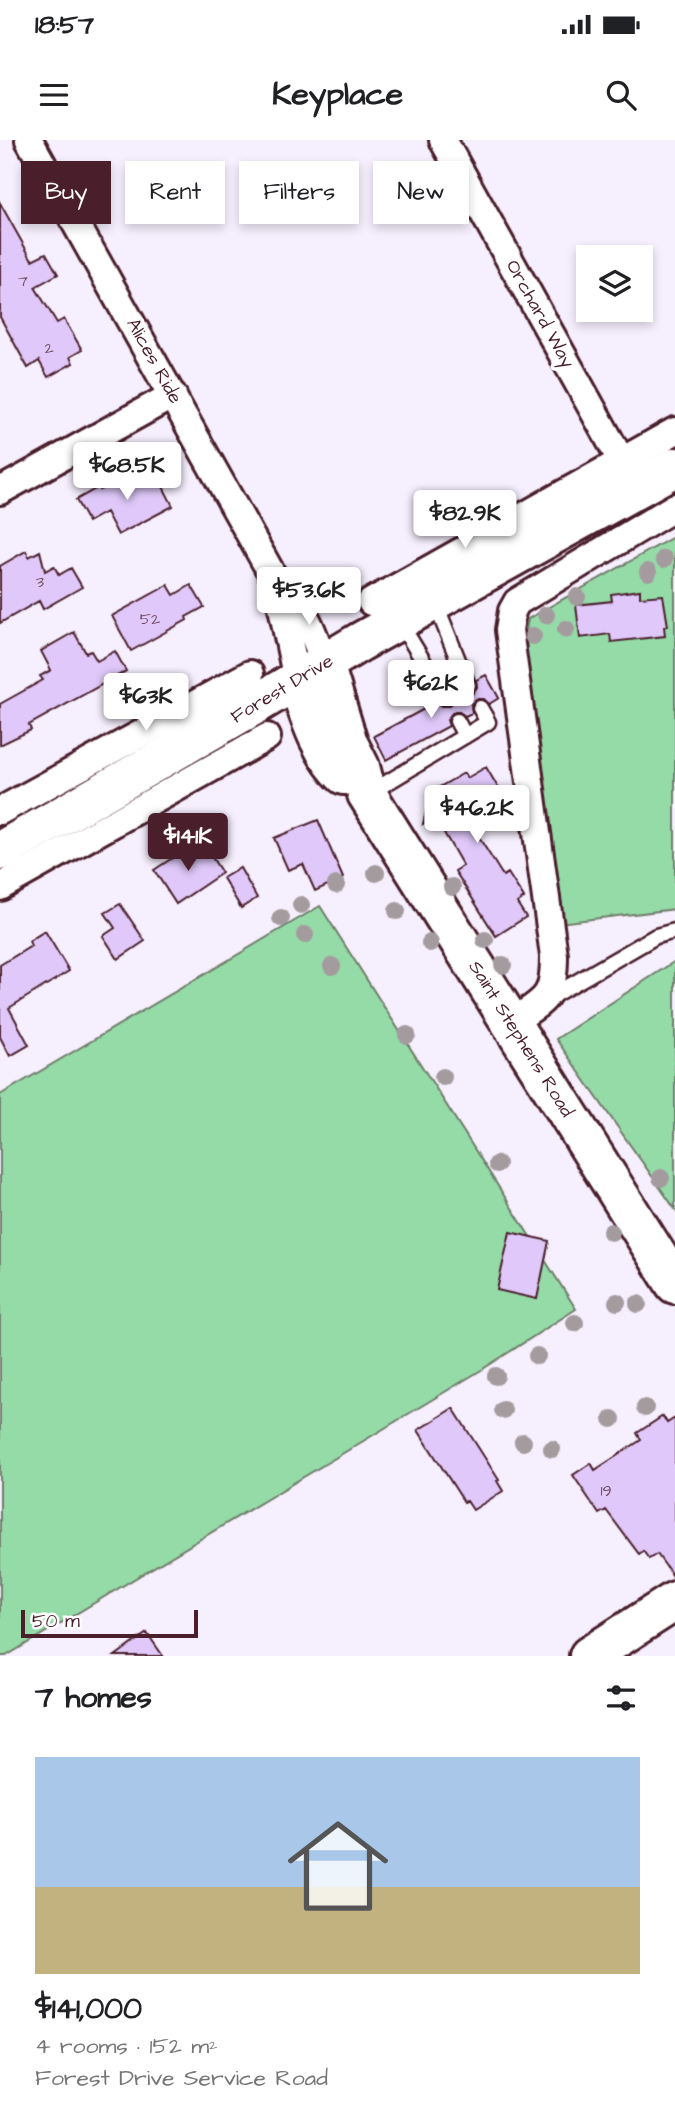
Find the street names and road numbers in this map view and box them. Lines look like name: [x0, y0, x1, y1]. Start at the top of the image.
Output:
street label: Orchard Way: [498, 255, 581, 374]
street label: Alices Ride: [119, 313, 189, 409]
street label: Forest Drive: [226, 648, 338, 730]
street label: Saint Stephens Road: [462, 955, 580, 1123]

